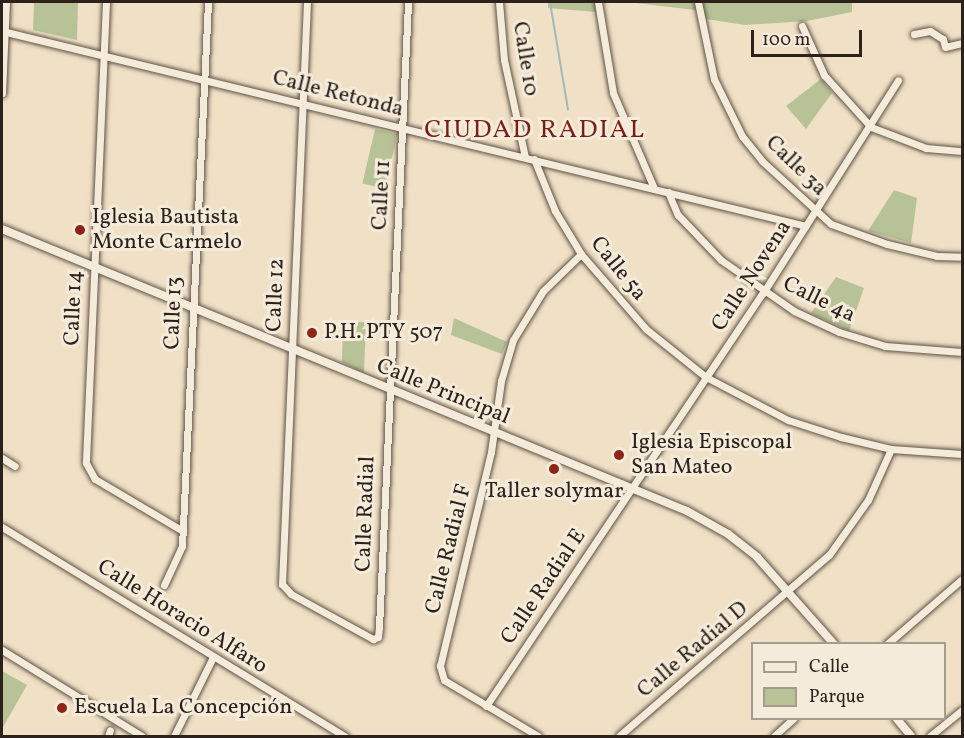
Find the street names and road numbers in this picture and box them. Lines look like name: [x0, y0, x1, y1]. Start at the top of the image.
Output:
street label: Calle 10: [506, 20, 544, 98]
street label: Calle Retonda: [270, 65, 406, 123]
street label: Calle 3a: [760, 130, 832, 202]
street label: Calle 11: [367, 159, 397, 231]
street label: Calle Novena: [706, 216, 798, 336]
street label: Calle 5a: [584, 232, 652, 306]
street label: Calle 12: [262, 258, 290, 332]
street label: Calle 14: [59, 270, 89, 346]
street label: Calle 4a: [778, 271, 860, 329]
street label: Calle 13: [160, 276, 188, 350]
street label: Calle Principal: [372, 353, 514, 431]
street label: Calle Radial: [351, 456, 381, 572]
street label: Calle Radial F: [420, 481, 478, 617]
street label: Calle Radial E: [496, 524, 592, 650]
street label: Calle Horacio Alfaro: [92, 554, 272, 680]
street label: Calle Radial D: [632, 596, 754, 704]

